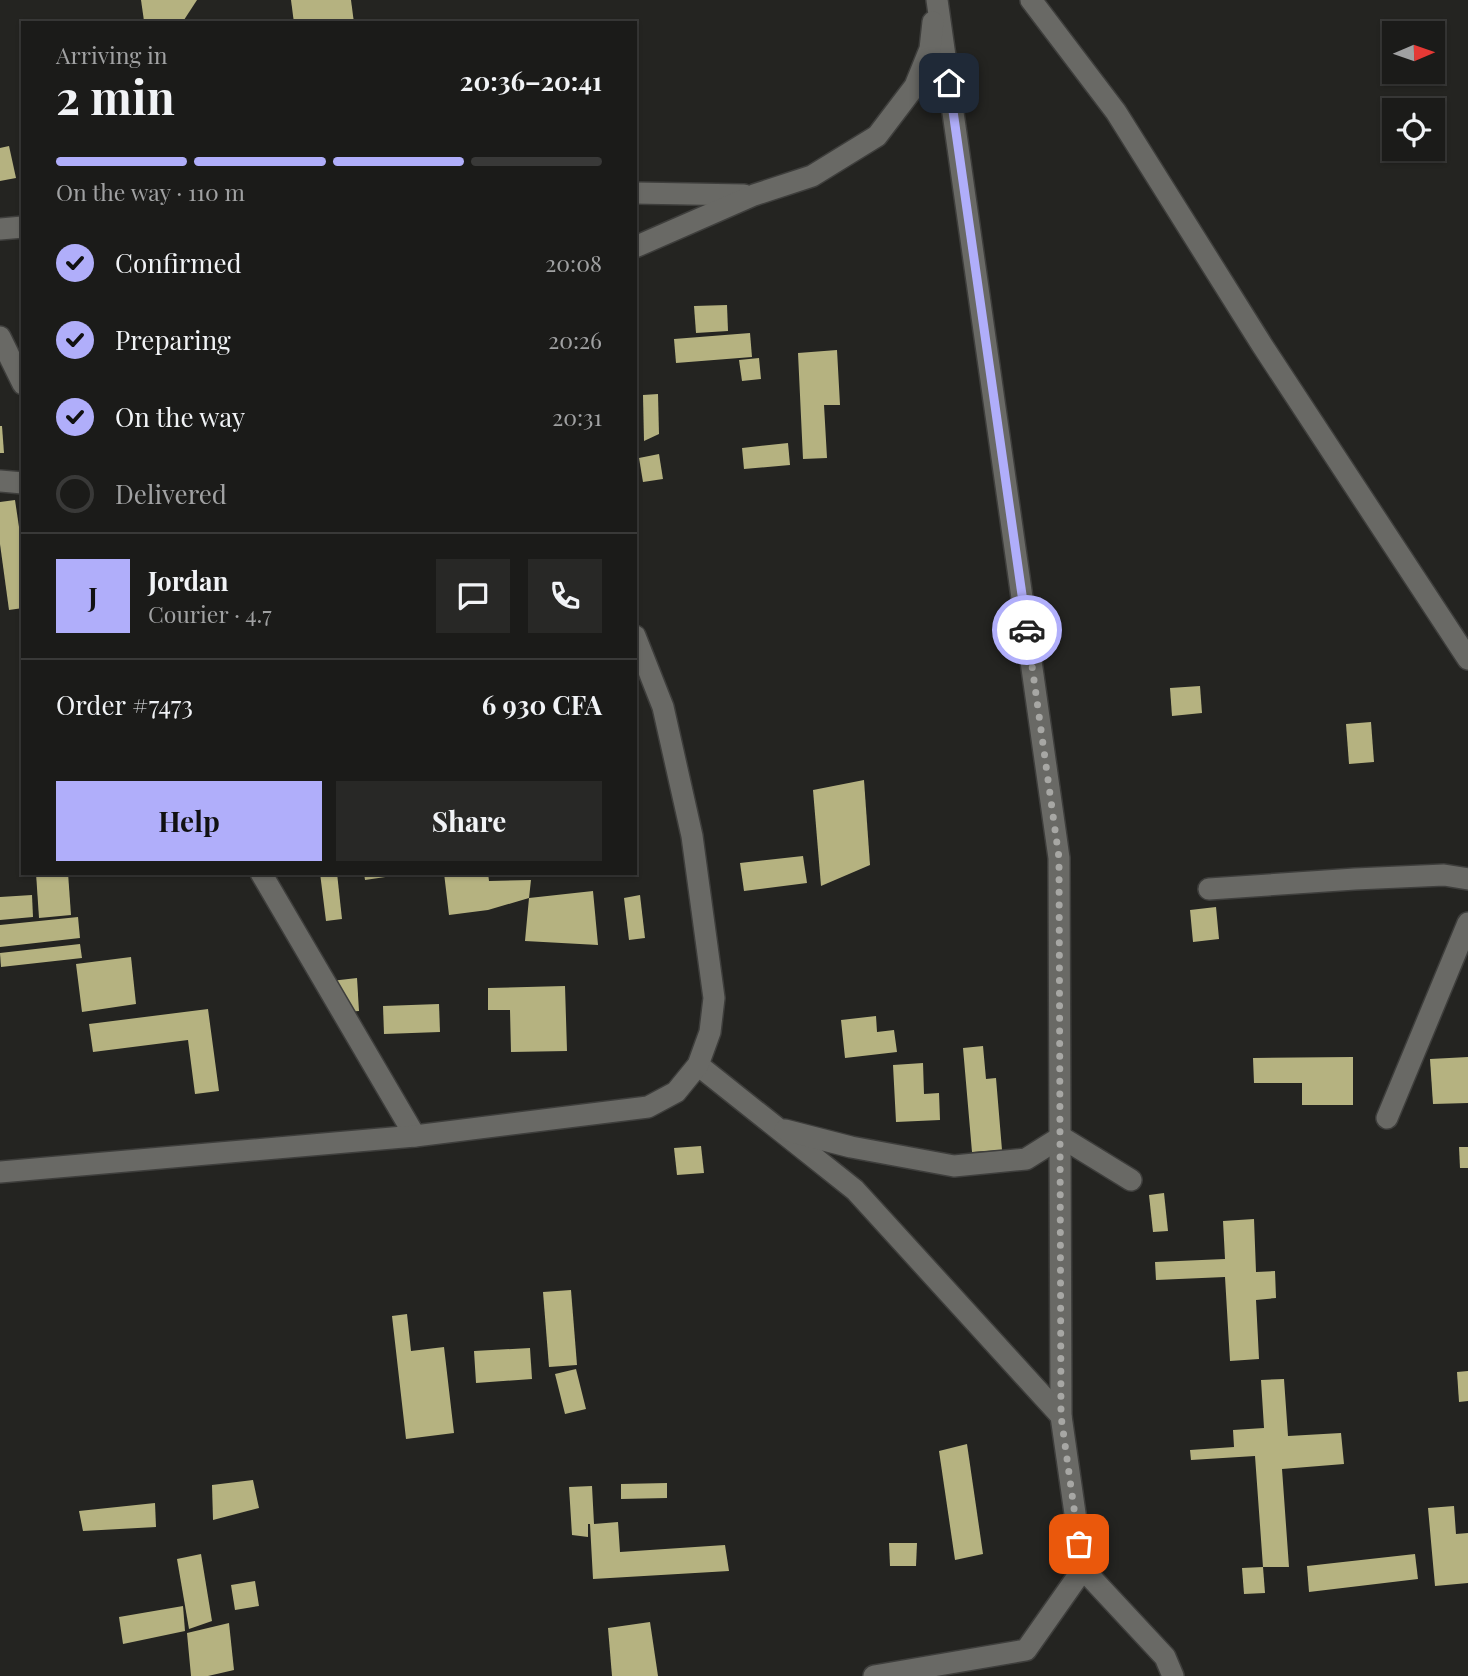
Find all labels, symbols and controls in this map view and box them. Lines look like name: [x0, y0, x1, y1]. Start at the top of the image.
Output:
north arrow: [1382, 21, 1446, 84]
map controls: [1382, 21, 1445, 161]
text: Arriving in: [56, 39, 168, 70]
pin: [919, 53, 979, 113]
text: 20:36–20:41: [460, 63, 602, 98]
icon: home: [930, 64, 968, 102]
text: 2 min: [56, 65, 175, 127]
button: locate: [1382, 98, 1445, 161]
text: On the way · 110 m: [56, 176, 245, 207]
icon: check: [56, 244, 94, 282]
text: Confirmed: [115, 245, 242, 280]
text: 20:08: [545, 247, 602, 278]
icon: check: [56, 321, 94, 359]
text: Preparing: [115, 322, 231, 357]
text: 20:26: [548, 324, 602, 355]
icon: check: [56, 398, 94, 436]
text: On the way: [115, 399, 245, 434]
text: 20:31: [552, 401, 602, 432]
text: Delivered: [115, 476, 227, 511]
button: chat: [436, 559, 510, 633]
button: phone: [528, 559, 602, 633]
text: Jordan: [148, 563, 228, 598]
text: J: [88, 579, 98, 614]
courier: [992, 595, 1062, 665]
text: Courier · 4.7: [148, 598, 272, 629]
icon: car: [1008, 611, 1046, 649]
text: Order #7473: [56, 687, 193, 722]
text: 6 930 CFA: [482, 687, 602, 722]
button: Help: [56, 781, 322, 861]
button: Share: [336, 781, 602, 861]
pin: [1049, 1514, 1109, 1574]
icon: bag: [1060, 1525, 1098, 1563]

